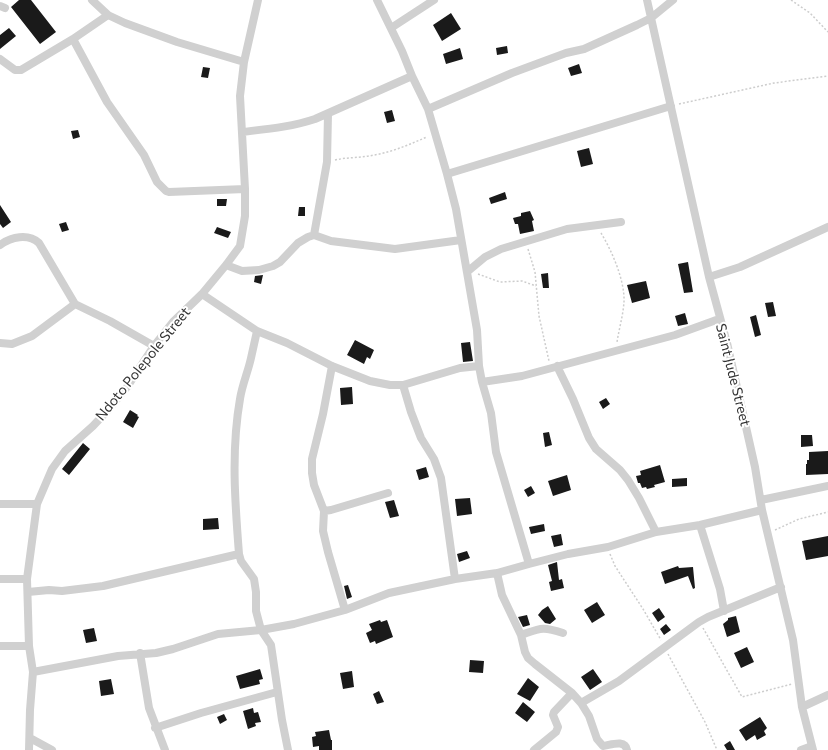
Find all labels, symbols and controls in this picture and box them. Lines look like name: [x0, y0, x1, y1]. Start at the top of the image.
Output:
street label: Ndoto Polepole Street: [92, 304, 194, 424]
street label: Saint Jude Street: [712, 322, 754, 428]

